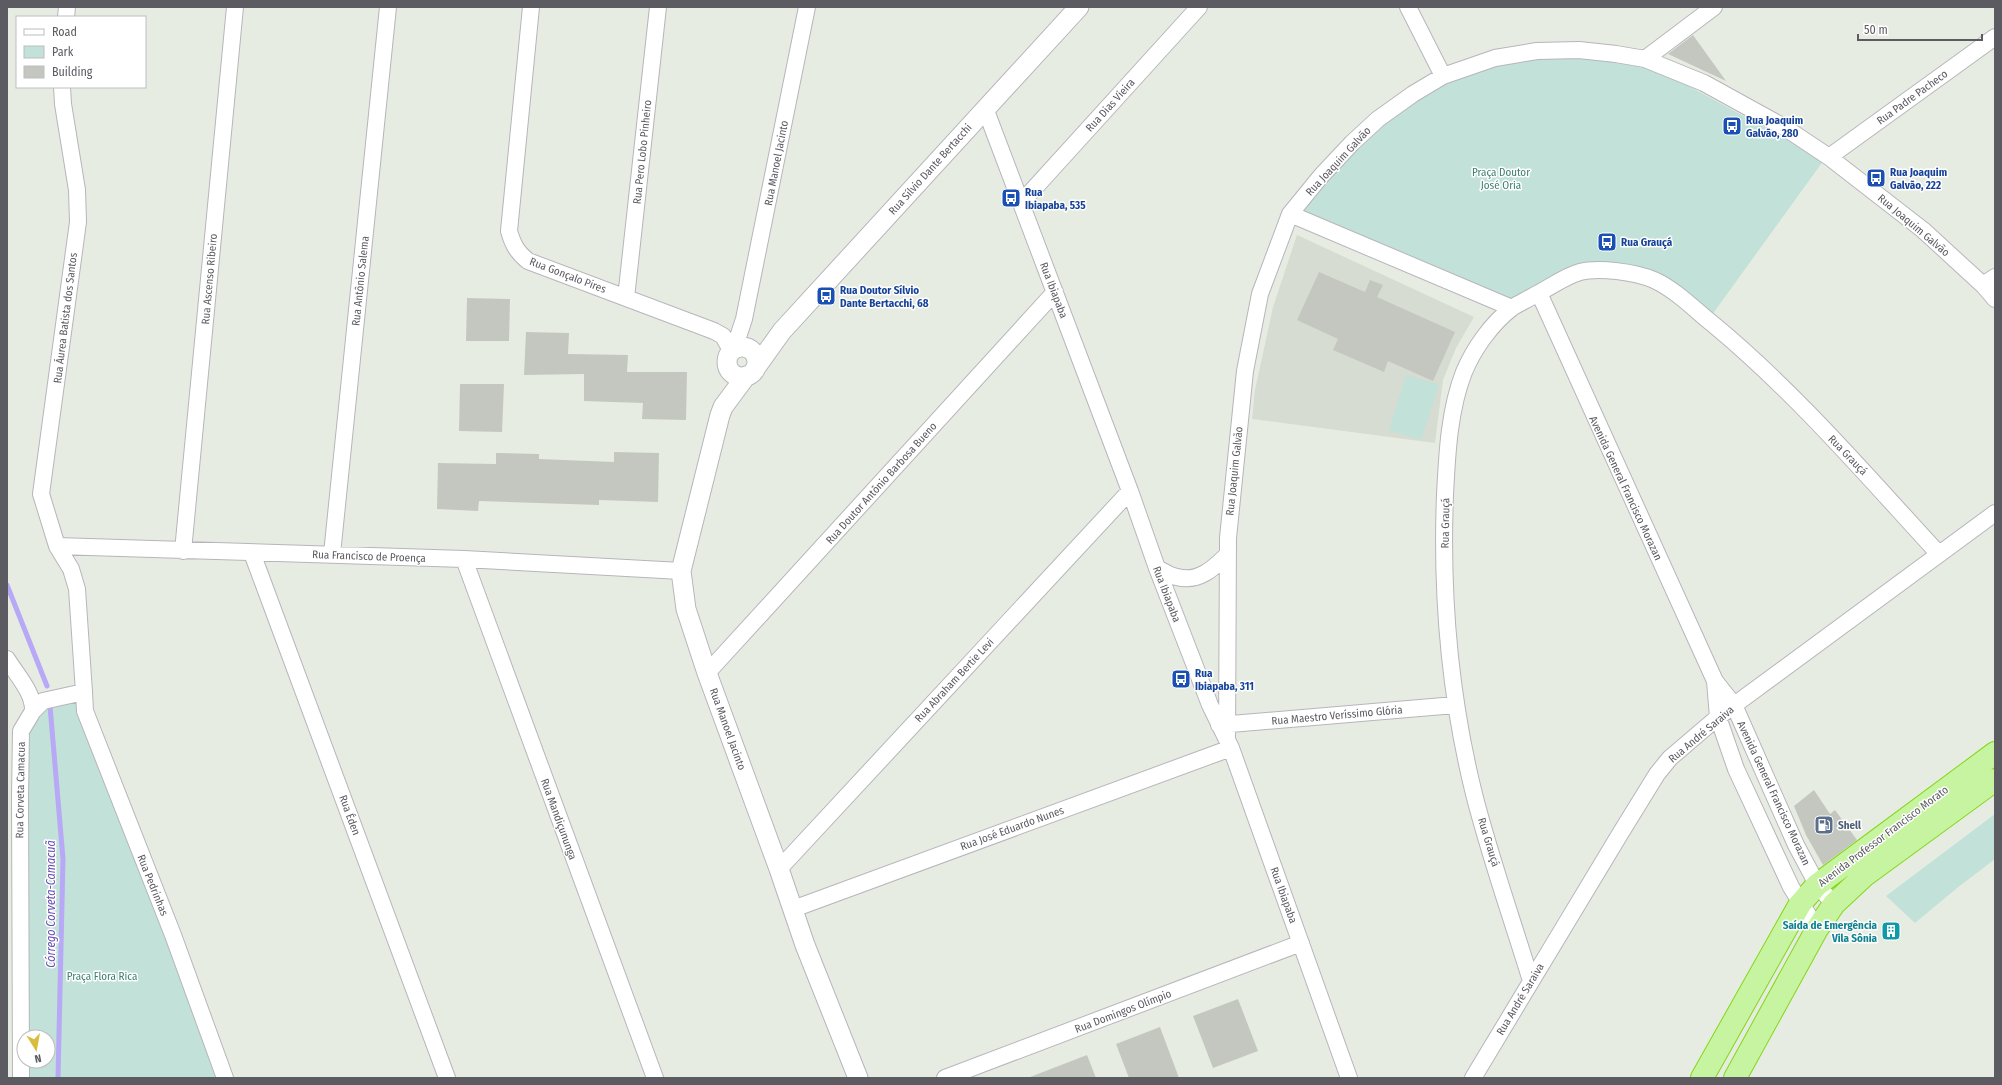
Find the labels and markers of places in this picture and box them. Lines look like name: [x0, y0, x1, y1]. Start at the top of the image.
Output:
place label: Rua Joaquim Galvão, 280: [1746, 114, 1803, 140]
bus stop icon: Rua Joaquim Galvão, 280: [1721, 115, 1743, 137]
place label: Rua Joaquim Galvão, 222: [1890, 166, 1947, 192]
bus stop icon: Rua Joaquim Galvão, 222: [1865, 167, 1887, 189]
place label: Rua Ibiapaba, 535: [1025, 186, 1086, 212]
bus stop icon: Rua Ibiapaba, 535: [1000, 187, 1022, 209]
bus stop icon: Rua Grauçá: [1596, 231, 1618, 253]
place label: Rua Grauçá: [1621, 236, 1673, 249]
place label: Rua Doutor Sílvio Dante Bertacchi, 68: [840, 284, 929, 310]
bus stop icon: Rua Doutor Sílvio Dante Bertacchi, 68: [815, 285, 837, 307]
place label: Rua Ibiapaba, 311: [1195, 667, 1254, 693]
bus stop icon: Rua Ibiapaba, 311: [1170, 668, 1192, 690]
fuel station icon: Shell: [1813, 814, 1835, 836]
place label: Shell: [1838, 819, 1862, 832]
place label: Saída de Emergência Vila Sônia: [1783, 919, 1878, 945]
building icon: Saída de Emergência Vila Sônia: [1880, 920, 1902, 942]

